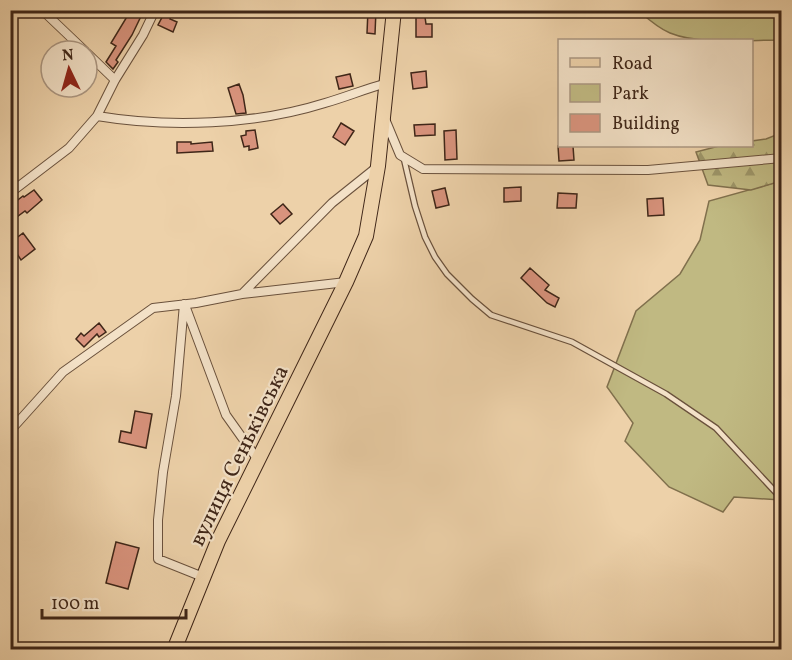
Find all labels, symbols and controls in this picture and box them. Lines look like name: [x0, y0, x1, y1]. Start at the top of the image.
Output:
north arrow: [39, 39, 99, 99]
legend: [558, 39, 753, 147]
text: N: [61, 45, 75, 68]
text: Road: [612, 52, 653, 77]
text: Park: [612, 82, 649, 107]
text: Building: [612, 112, 680, 137]
street label: вулиця Сенькiвська: [183, 360, 298, 552]
scale bar: [42, 582, 186, 620]
text: 100 m: [51, 592, 100, 617]

